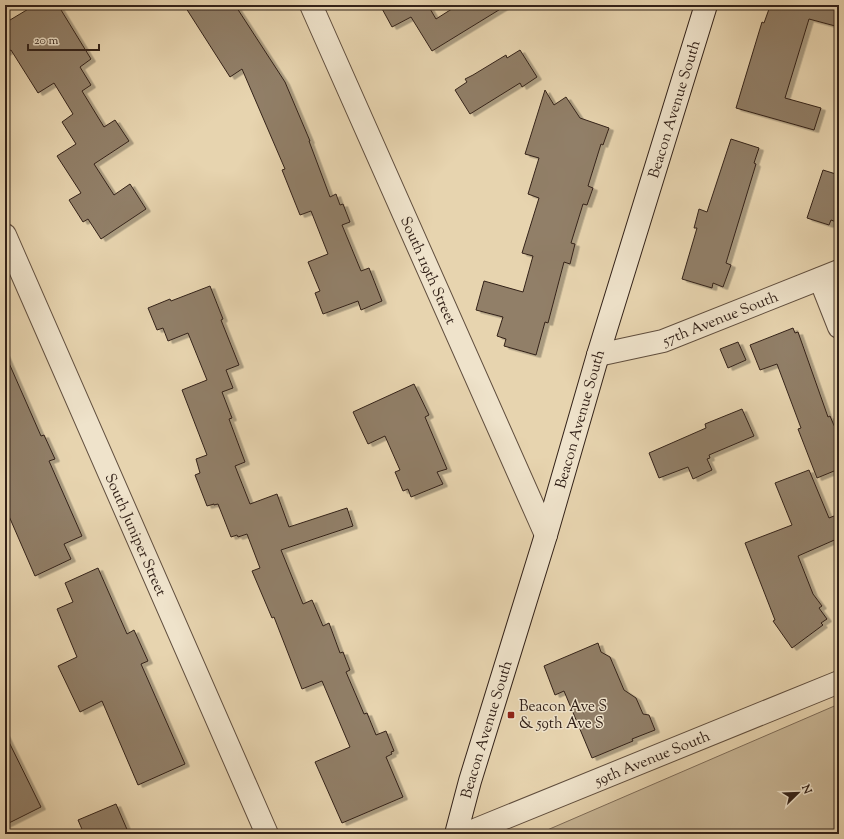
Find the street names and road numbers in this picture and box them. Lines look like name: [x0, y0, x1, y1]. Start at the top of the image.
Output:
street label: Beacon Avenue South: [644, 38, 707, 181]
street label: South 119th Street: [394, 213, 460, 328]
street label: 57th Avenue South: [659, 287, 782, 353]
street label: Beacon Avenue South: [551, 347, 611, 491]
street label: South Juniper Street: [99, 471, 171, 600]
street label: Beacon Avenue South: [457, 658, 519, 801]
street label: 59th Avenue South: [591, 726, 714, 793]

